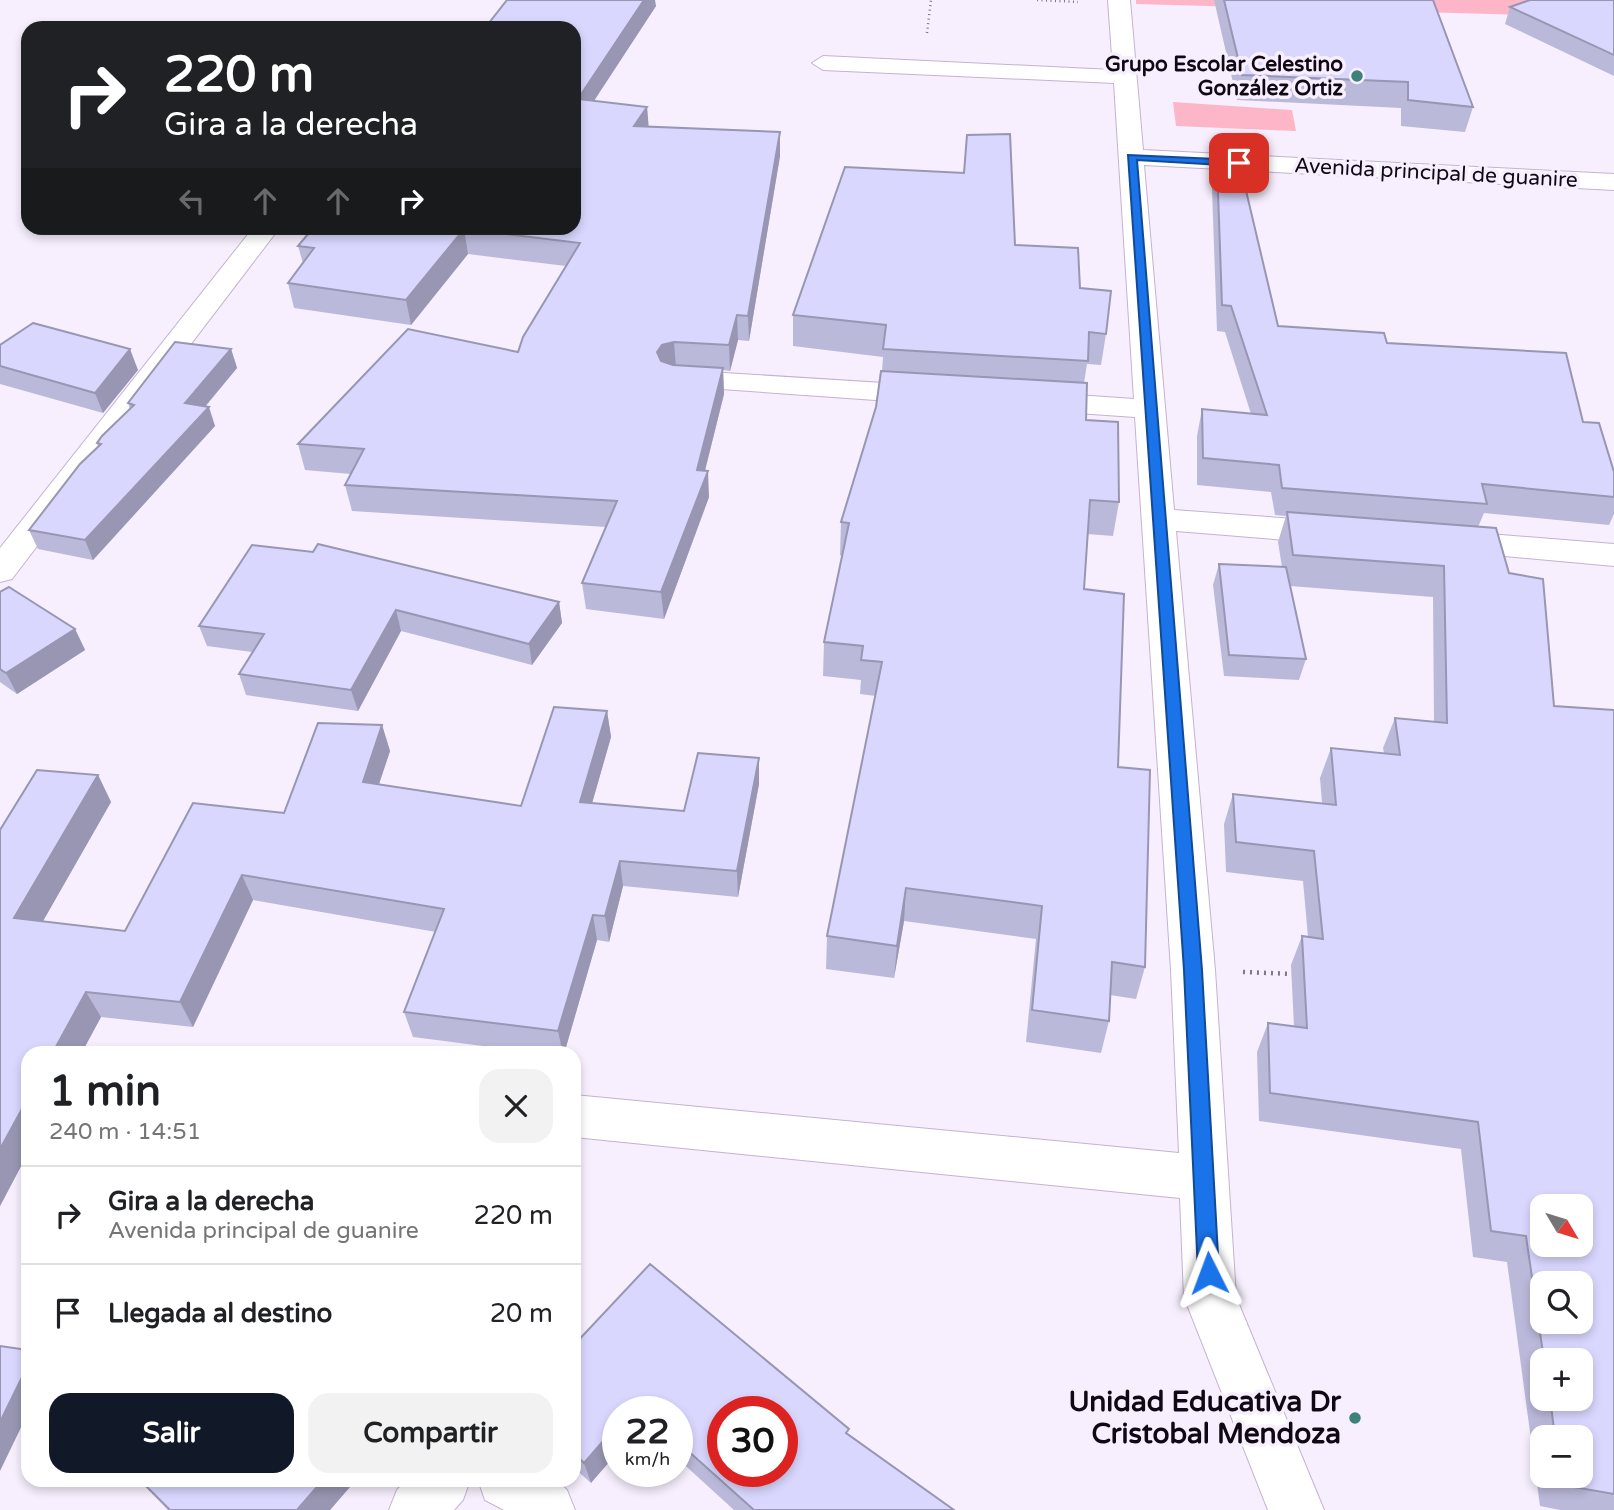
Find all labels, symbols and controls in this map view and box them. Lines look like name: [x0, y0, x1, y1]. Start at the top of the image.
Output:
text: 220 m: [164, 46, 314, 105]
icon: right: [49, 49, 140, 140]
place label: Grupo Escolar Celestino González Ortiz: [1105, 52, 1344, 101]
marker: Grupo Escolar Celestino González Ortiz: [1349, 68, 1365, 84]
text: Gira a la derecha: [164, 106, 418, 144]
pin: [1209, 133, 1269, 193]
icon: arrive: [1220, 144, 1258, 182]
street label: Avenida principal de guanire: [1294, 153, 1578, 193]
icon: left: [173, 182, 211, 220]
icon: ahead: [246, 182, 284, 220]
icon: ahead: [319, 182, 357, 220]
icon: right: [392, 182, 430, 220]
text: 1 min: [49, 1066, 161, 1117]
button: close: [479, 1069, 553, 1143]
text: 240 m · 14:51: [49, 1118, 201, 1146]
text: Gira a la derecha: [108, 1186, 314, 1217]
north arrow: [1530, 1194, 1592, 1256]
map controls: [1530, 1194, 1593, 1488]
icon: right: [49, 1196, 87, 1234]
text: 220 m: [473, 1200, 553, 1231]
text: Avenida principal de guanire: [108, 1217, 419, 1245]
position arrow: [1172, 1236, 1246, 1310]
button: search: [1530, 1271, 1593, 1334]
icon: arrive: [49, 1294, 87, 1332]
text: Llegada al destino: [108, 1298, 332, 1329]
text: 20 m: [490, 1298, 553, 1329]
button: +: [1530, 1348, 1593, 1411]
place label: Unidad Educativa Dr Cristobal Mendoza: [1069, 1385, 1342, 1451]
button: Salir: [49, 1393, 294, 1473]
button: Compartir: [308, 1393, 553, 1473]
speed limit sign: 30: [707, 1396, 798, 1487]
marker: Unidad Educativa Dr Cristobal Mendoza: [1347, 1410, 1363, 1426]
text: 22: [626, 1411, 669, 1453]
button: −: [1530, 1425, 1593, 1488]
text: km/h: [625, 1448, 670, 1470]

